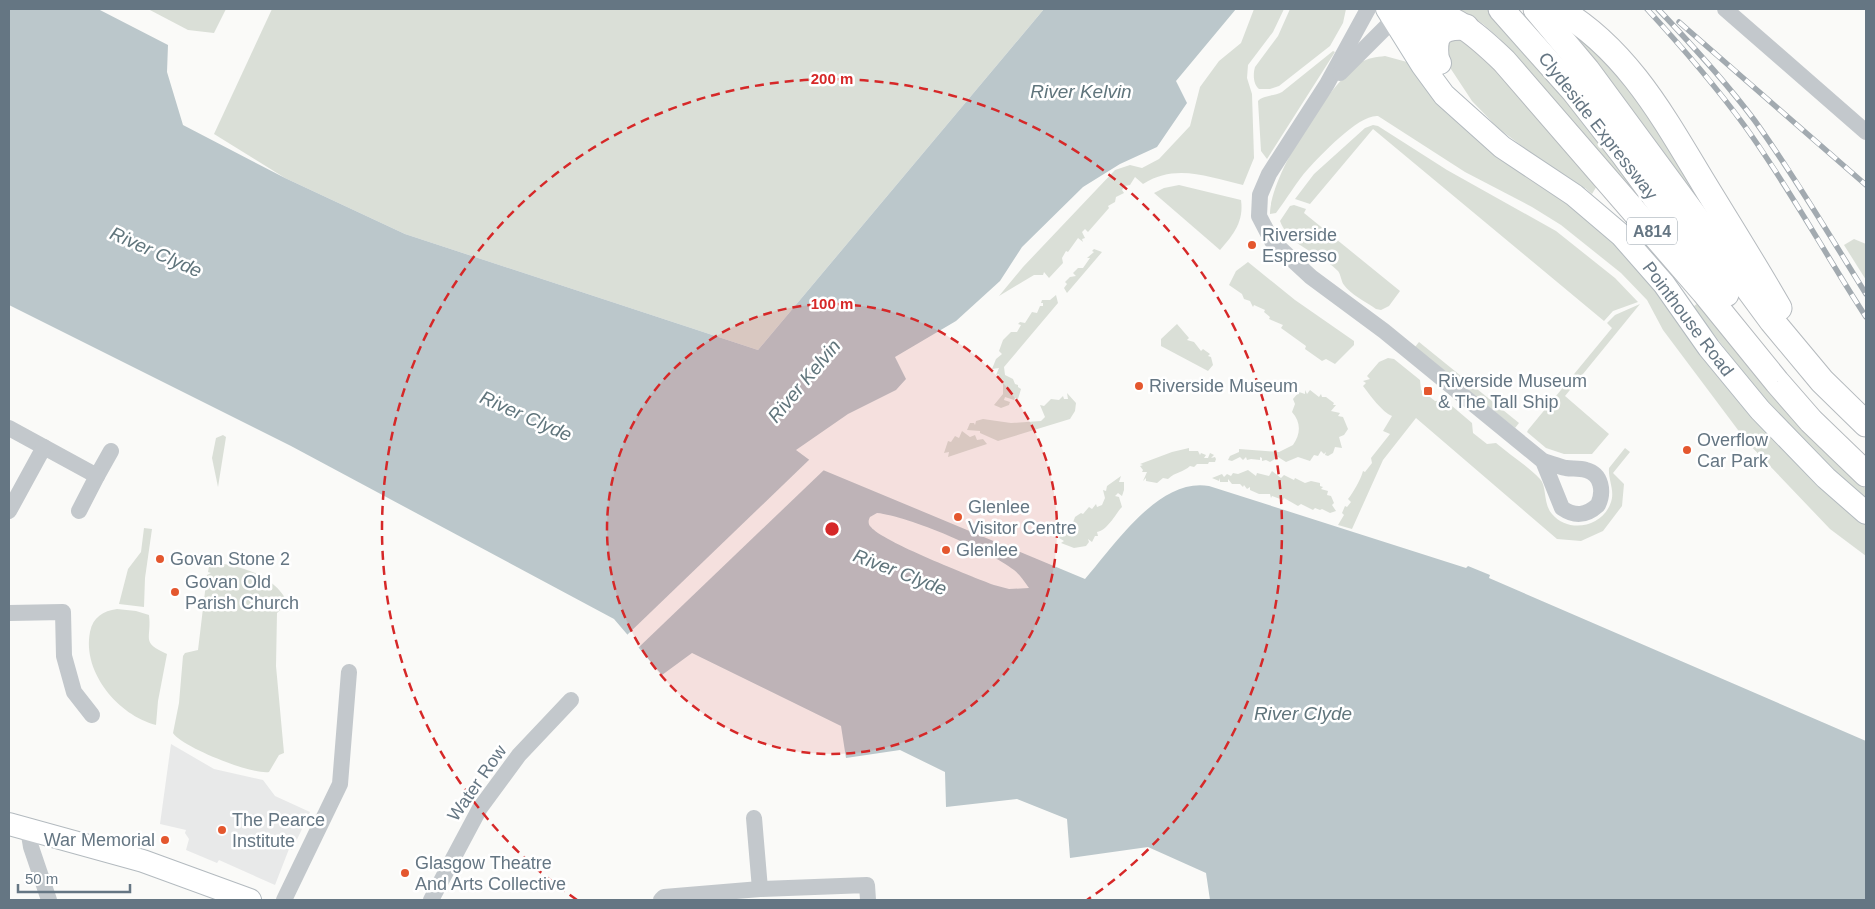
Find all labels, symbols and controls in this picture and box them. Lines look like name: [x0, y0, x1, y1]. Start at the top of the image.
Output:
street label: Clydeside Expressway: [1534, 48, 1662, 204]
text: 200 m: [811, 70, 853, 87]
water label: River Kelvin: [1030, 81, 1132, 102]
road number: A814: [1627, 218, 1677, 245]
water label: River Clyde: [107, 222, 205, 282]
place label: Riverside Espresso: [1262, 225, 1337, 266]
marker: Riverside Espresso: [1246, 239, 1258, 251]
street label: Pointhouse Road: [1638, 258, 1738, 380]
text: 100 m: [811, 295, 853, 312]
water label: River Kelvin: [763, 335, 845, 427]
place label: Riverside Museum & The Tall Ship: [1438, 371, 1587, 412]
place label: Riverside Museum: [1149, 376, 1298, 396]
marker: Riverside Museum: [1133, 380, 1145, 392]
marker: Riverside Museum & The Tall Ship: [1422, 385, 1434, 397]
water label: River Clyde: [477, 386, 575, 446]
place label: Overflow Car Park: [1697, 430, 1769, 471]
marker: Overflow Car Park: [1681, 444, 1693, 456]
place label: Glenlee Visitor Centre: [968, 497, 1077, 538]
marker: Glenlee Visitor Centre: [952, 511, 964, 523]
centre of rings: [823, 520, 841, 538]
place label: Glenlee: [956, 540, 1018, 560]
marker: Glenlee: [940, 544, 952, 556]
water label: River Clyde: [850, 545, 950, 599]
place label: Govan Stone 2: [170, 549, 290, 569]
marker: Govan Stone 2: [154, 553, 166, 565]
place label: Govan Old Parish Church: [185, 572, 299, 613]
marker: Govan Old Parish Church: [169, 586, 181, 598]
water label: River Clyde: [1254, 703, 1352, 724]
street label: Water Row: [443, 740, 511, 825]
place label: The Pearce Institute: [232, 810, 325, 851]
marker: The Pearce Institute: [216, 824, 228, 836]
place label: War Memorial: [44, 830, 155, 850]
marker: War Memorial: [159, 834, 171, 846]
place label: Glasgow Theatre And Arts Collective: [415, 853, 566, 894]
scale bar: [18, 862, 130, 894]
marker: Glasgow Theatre And Arts Collective: [399, 867, 411, 879]
text: 50 m: [25, 870, 58, 887]

